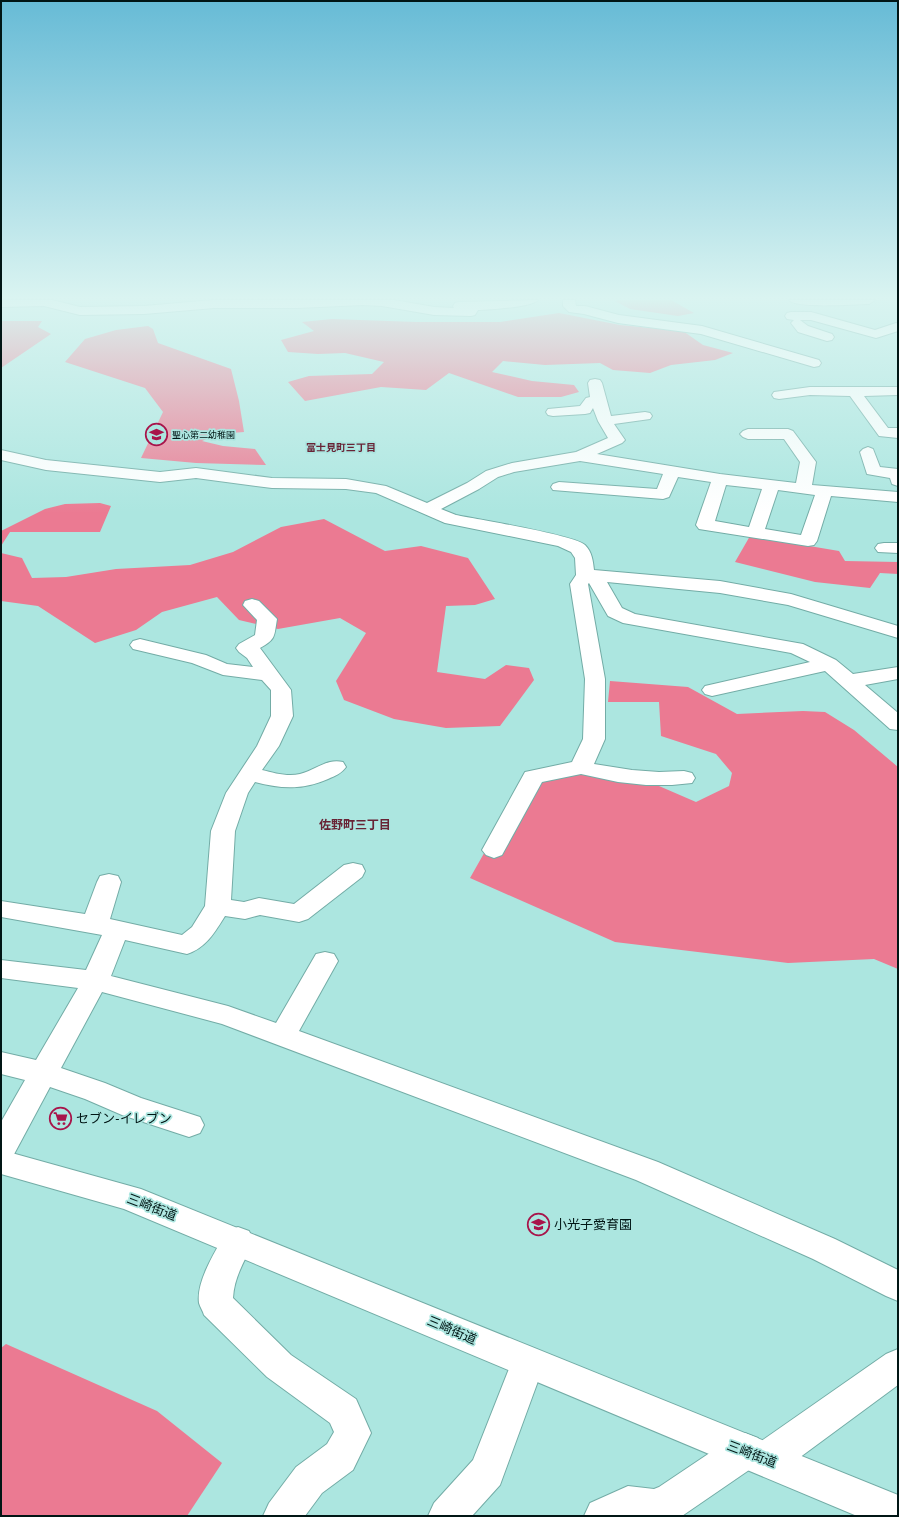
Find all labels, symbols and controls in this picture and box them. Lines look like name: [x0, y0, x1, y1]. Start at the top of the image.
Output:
school or university icon: 聖心第二幼稚園: [143, 421, 169, 447]
place label: 聖心第二幼稚園: [172, 429, 235, 440]
district label: 富士見町三丁目: [306, 441, 376, 454]
district label: 佐野町三丁目: [319, 817, 391, 832]
supermarket icon: セブン-イレブン: [48, 1105, 74, 1131]
place label: セブン-イレブン: [76, 1110, 172, 1127]
street label: 三崎街道: [125, 1190, 179, 1224]
school or university icon: 小光子愛育園: [526, 1211, 552, 1237]
place label: 小光子愛育園: [554, 1216, 632, 1233]
street label: 三崎街道: [425, 1312, 479, 1348]
street label: 三崎街道: [725, 1437, 779, 1471]

